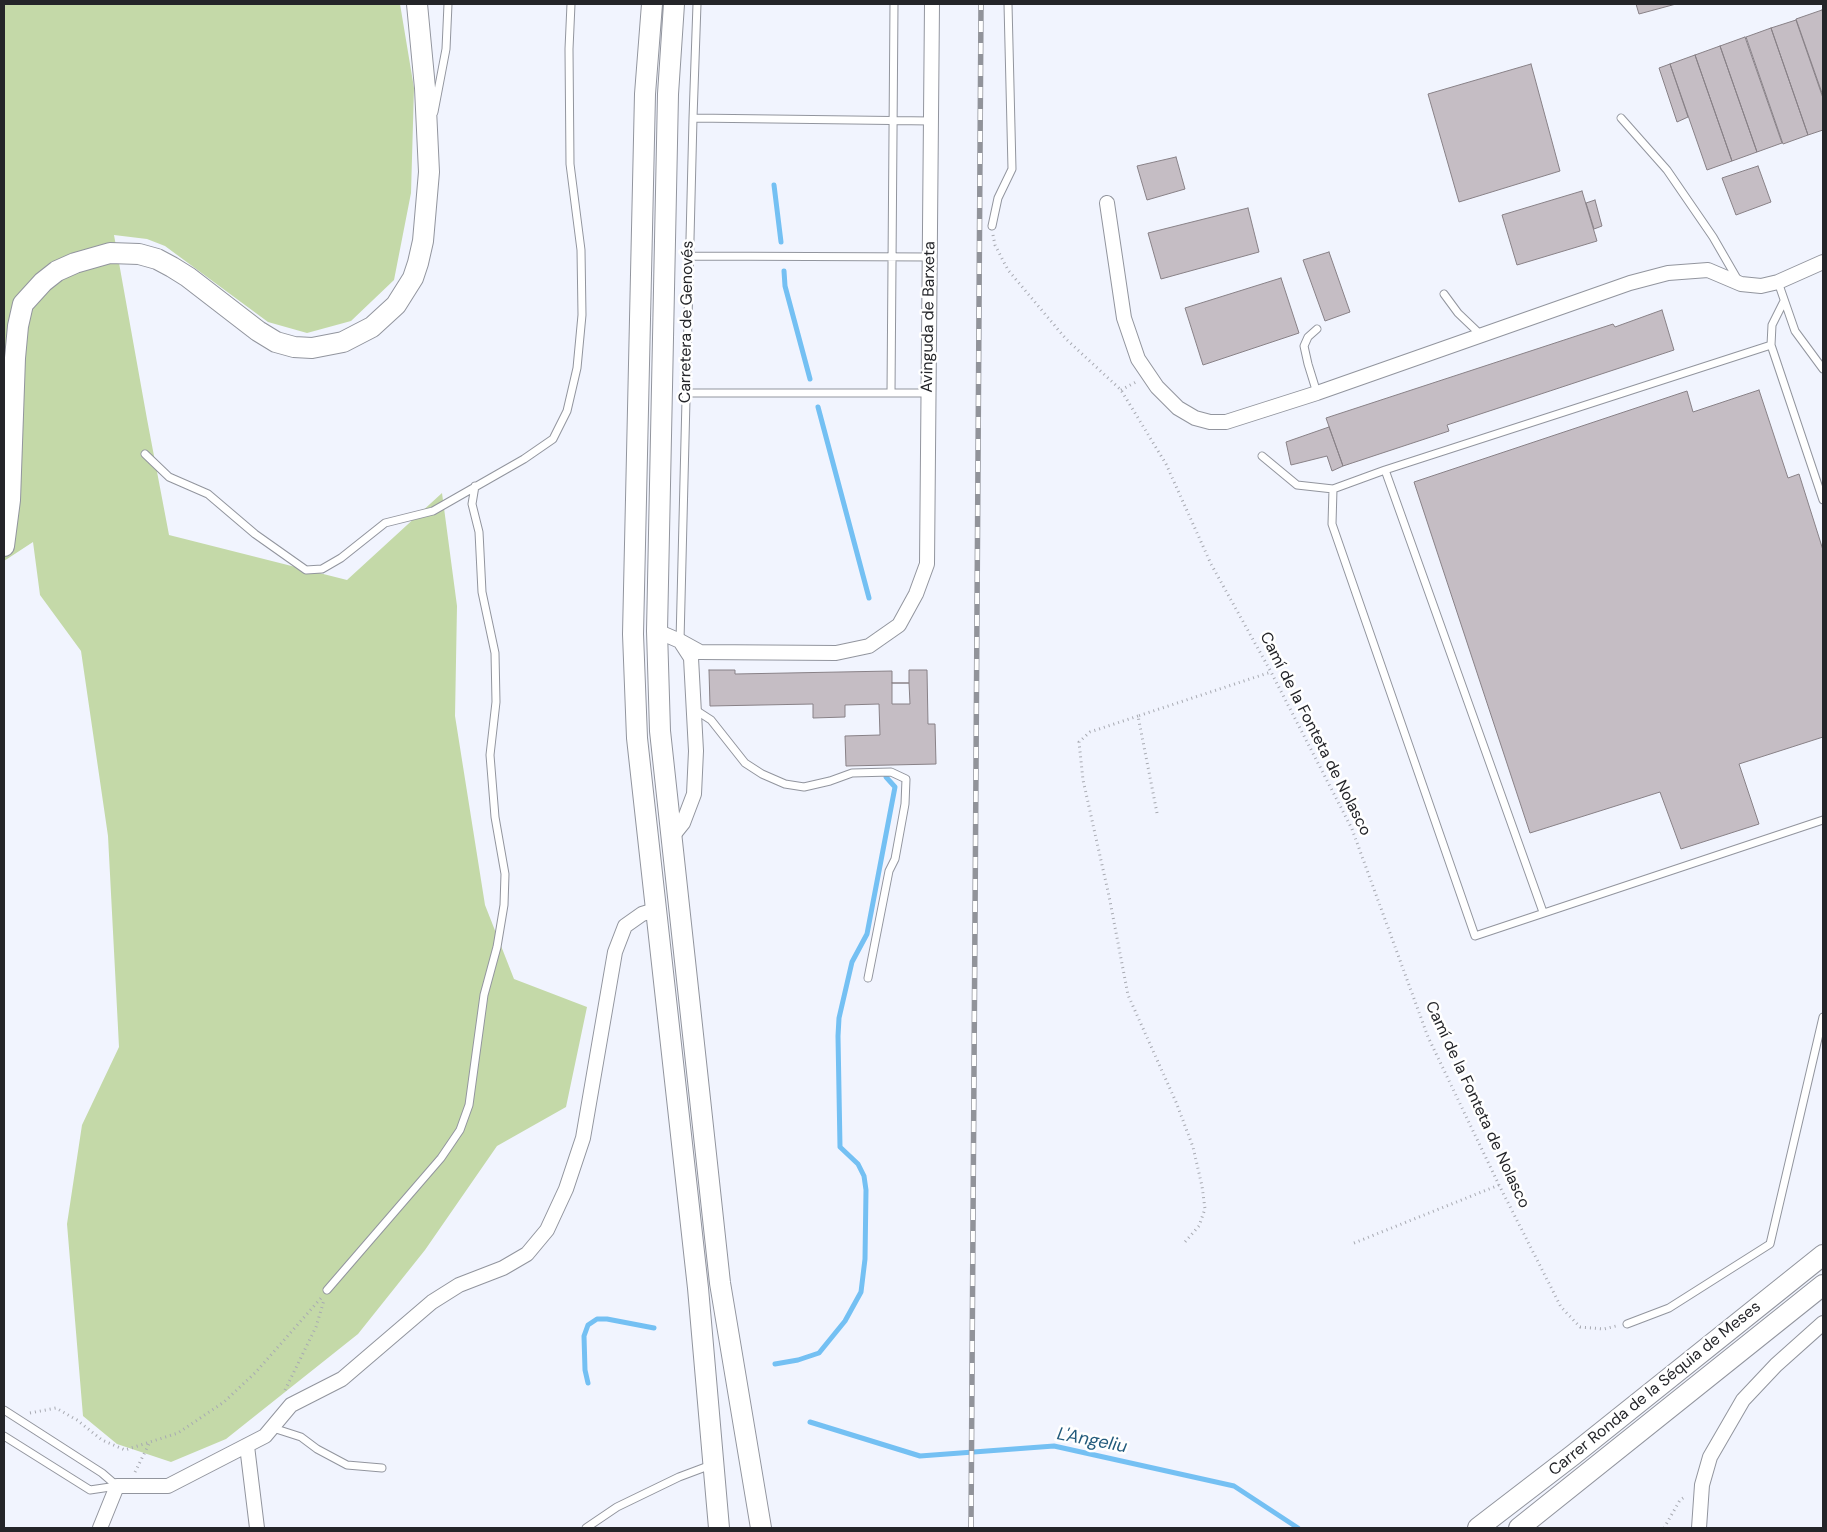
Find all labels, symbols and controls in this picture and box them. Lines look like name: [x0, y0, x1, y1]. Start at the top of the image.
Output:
street label: Carretera de Genovés: [676, 241, 698, 403]
street label: Avinguda de Barxeta: [918, 241, 940, 393]
street label: Camí de la Fonteta de Nolasco: [1255, 629, 1375, 839]
street label: Camí de la Fonteta de Nolasco: [1421, 999, 1533, 1211]
street label: Carrer Ronda de la Séquia de Meses: [1545, 1298, 1765, 1480]
water label: L'Angeliu: [1055, 1424, 1129, 1458]

